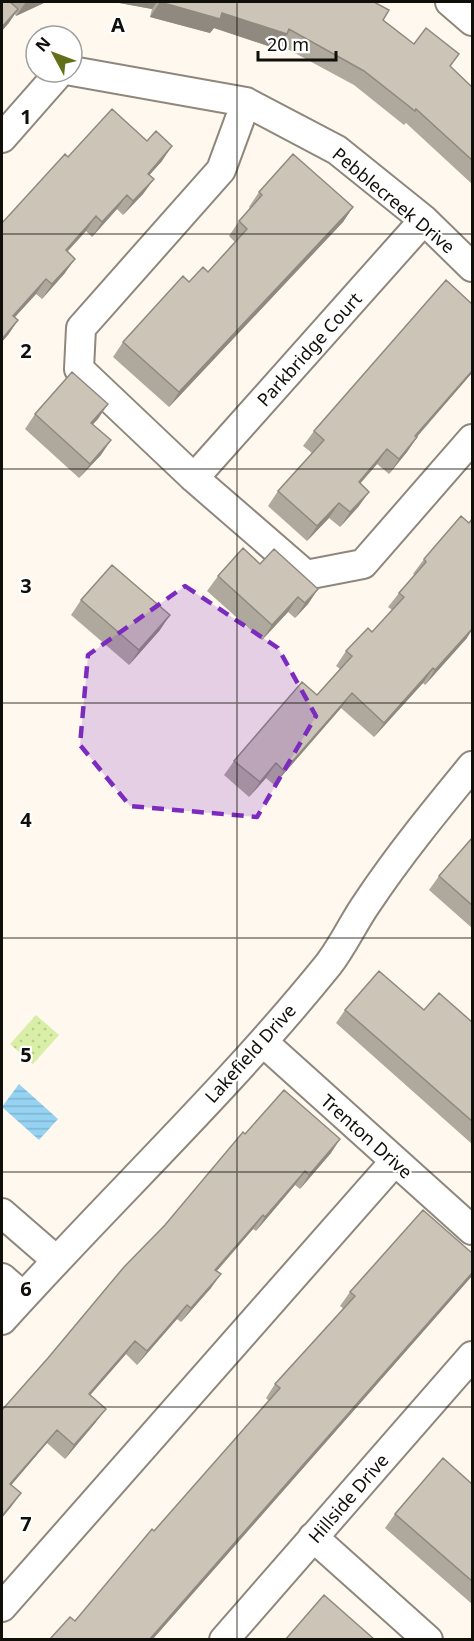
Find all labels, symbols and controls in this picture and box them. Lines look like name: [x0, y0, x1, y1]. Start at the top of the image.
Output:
text: A: [111, 11, 125, 38]
north arrow: [24, 24, 84, 84]
scale bar: [258, 24, 336, 62]
text: N: [30, 32, 55, 56]
text: 20 m: [267, 32, 309, 56]
text: 1: [20, 103, 32, 130]
street label: Pebblecreek Drive: [328, 142, 460, 258]
street label: Parkbridge Court: [251, 287, 367, 411]
text: 2: [20, 337, 32, 364]
text: 3: [20, 572, 32, 599]
text: 4: [20, 806, 32, 833]
street label: Lakefield Drive: [199, 998, 301, 1108]
text: 5: [20, 1041, 32, 1068]
street label: Trenton Drive: [316, 1089, 418, 1183]
text: 6: [20, 1275, 32, 1302]
street label: Hillside Drive: [303, 1448, 393, 1548]
text: 7: [20, 1510, 32, 1537]

